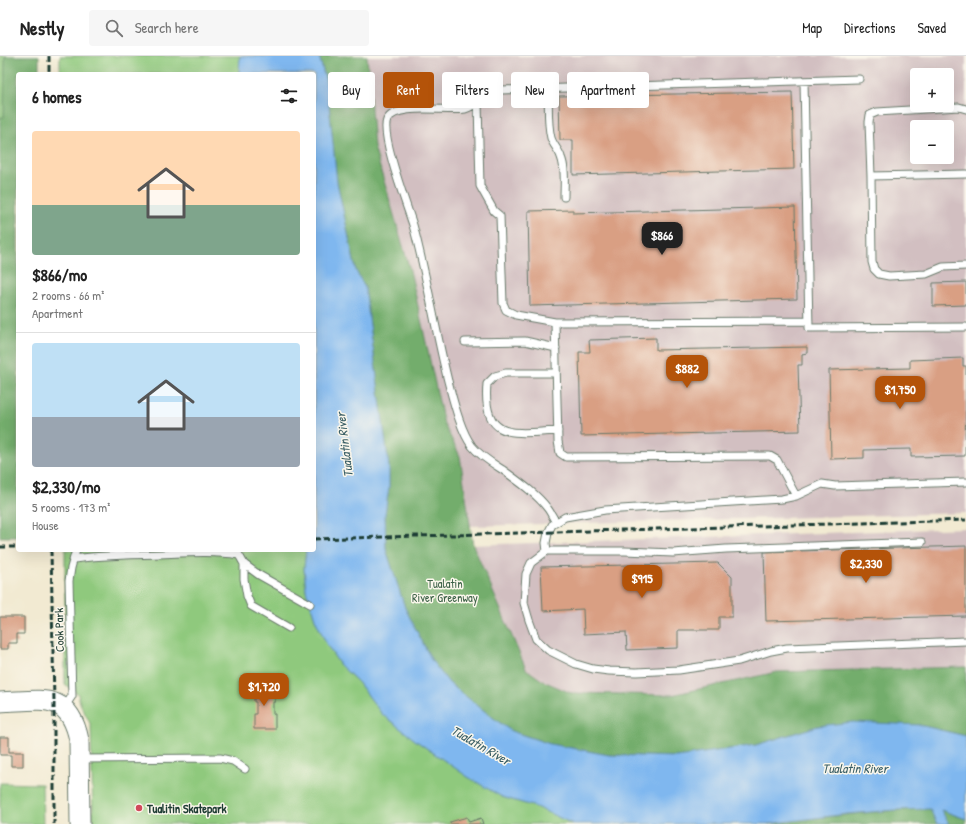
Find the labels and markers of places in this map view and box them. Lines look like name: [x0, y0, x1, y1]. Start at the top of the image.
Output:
pin: $866: [638, 222, 686, 256]
pin: $882: [663, 355, 711, 389]
pin: $1,750: [867, 376, 933, 410]
pin: $2,330: [833, 550, 899, 584]
pin: $915: [618, 565, 666, 599]
pin: $1,720: [231, 673, 297, 707]
place label: Tualitin Skatepark: [146, 800, 227, 818]
marker: Tualitin Skatepark: [134, 803, 144, 813]

